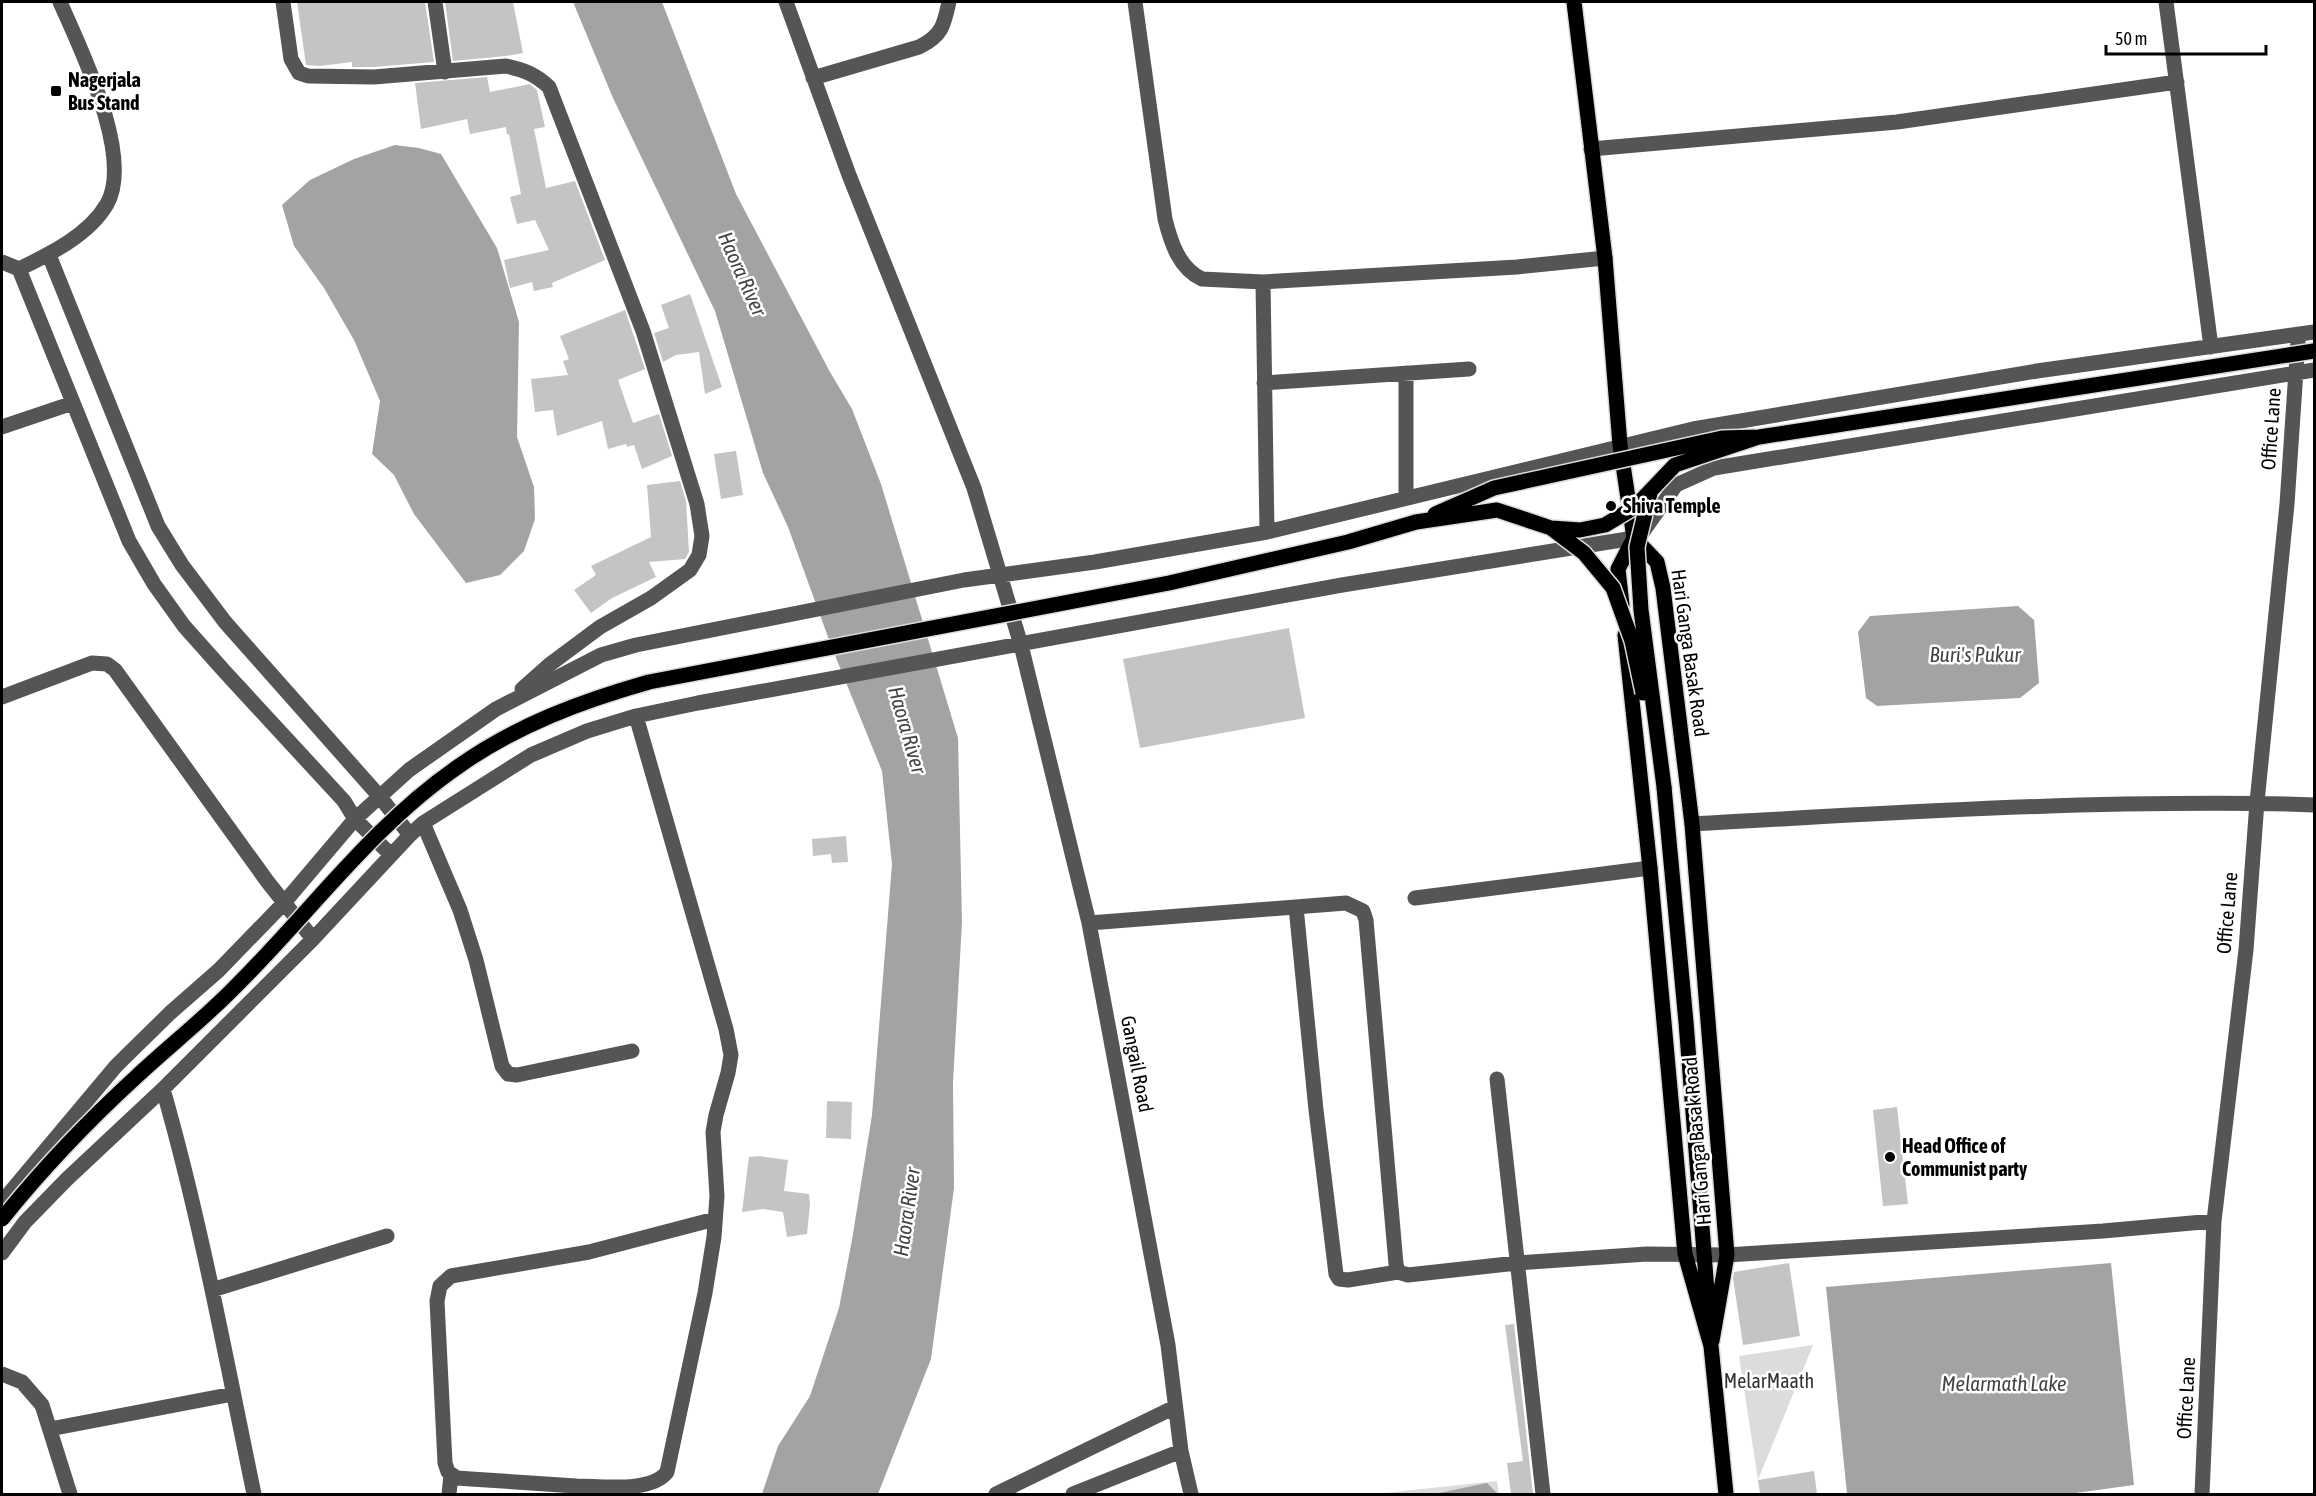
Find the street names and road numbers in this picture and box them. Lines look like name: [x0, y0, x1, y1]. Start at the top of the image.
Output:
street label: Office Lane: [2256, 387, 2285, 471]
street label: Hari Ganga Basak Road: [1667, 568, 1714, 738]
street label: Office Lane: [2211, 871, 2242, 955]
street label: Gangail Road: [1117, 1014, 1158, 1114]
street label: Hari Ganga Basak Road: [1678, 1056, 1715, 1226]
street label: Office Lane: [2172, 1356, 2199, 1440]

